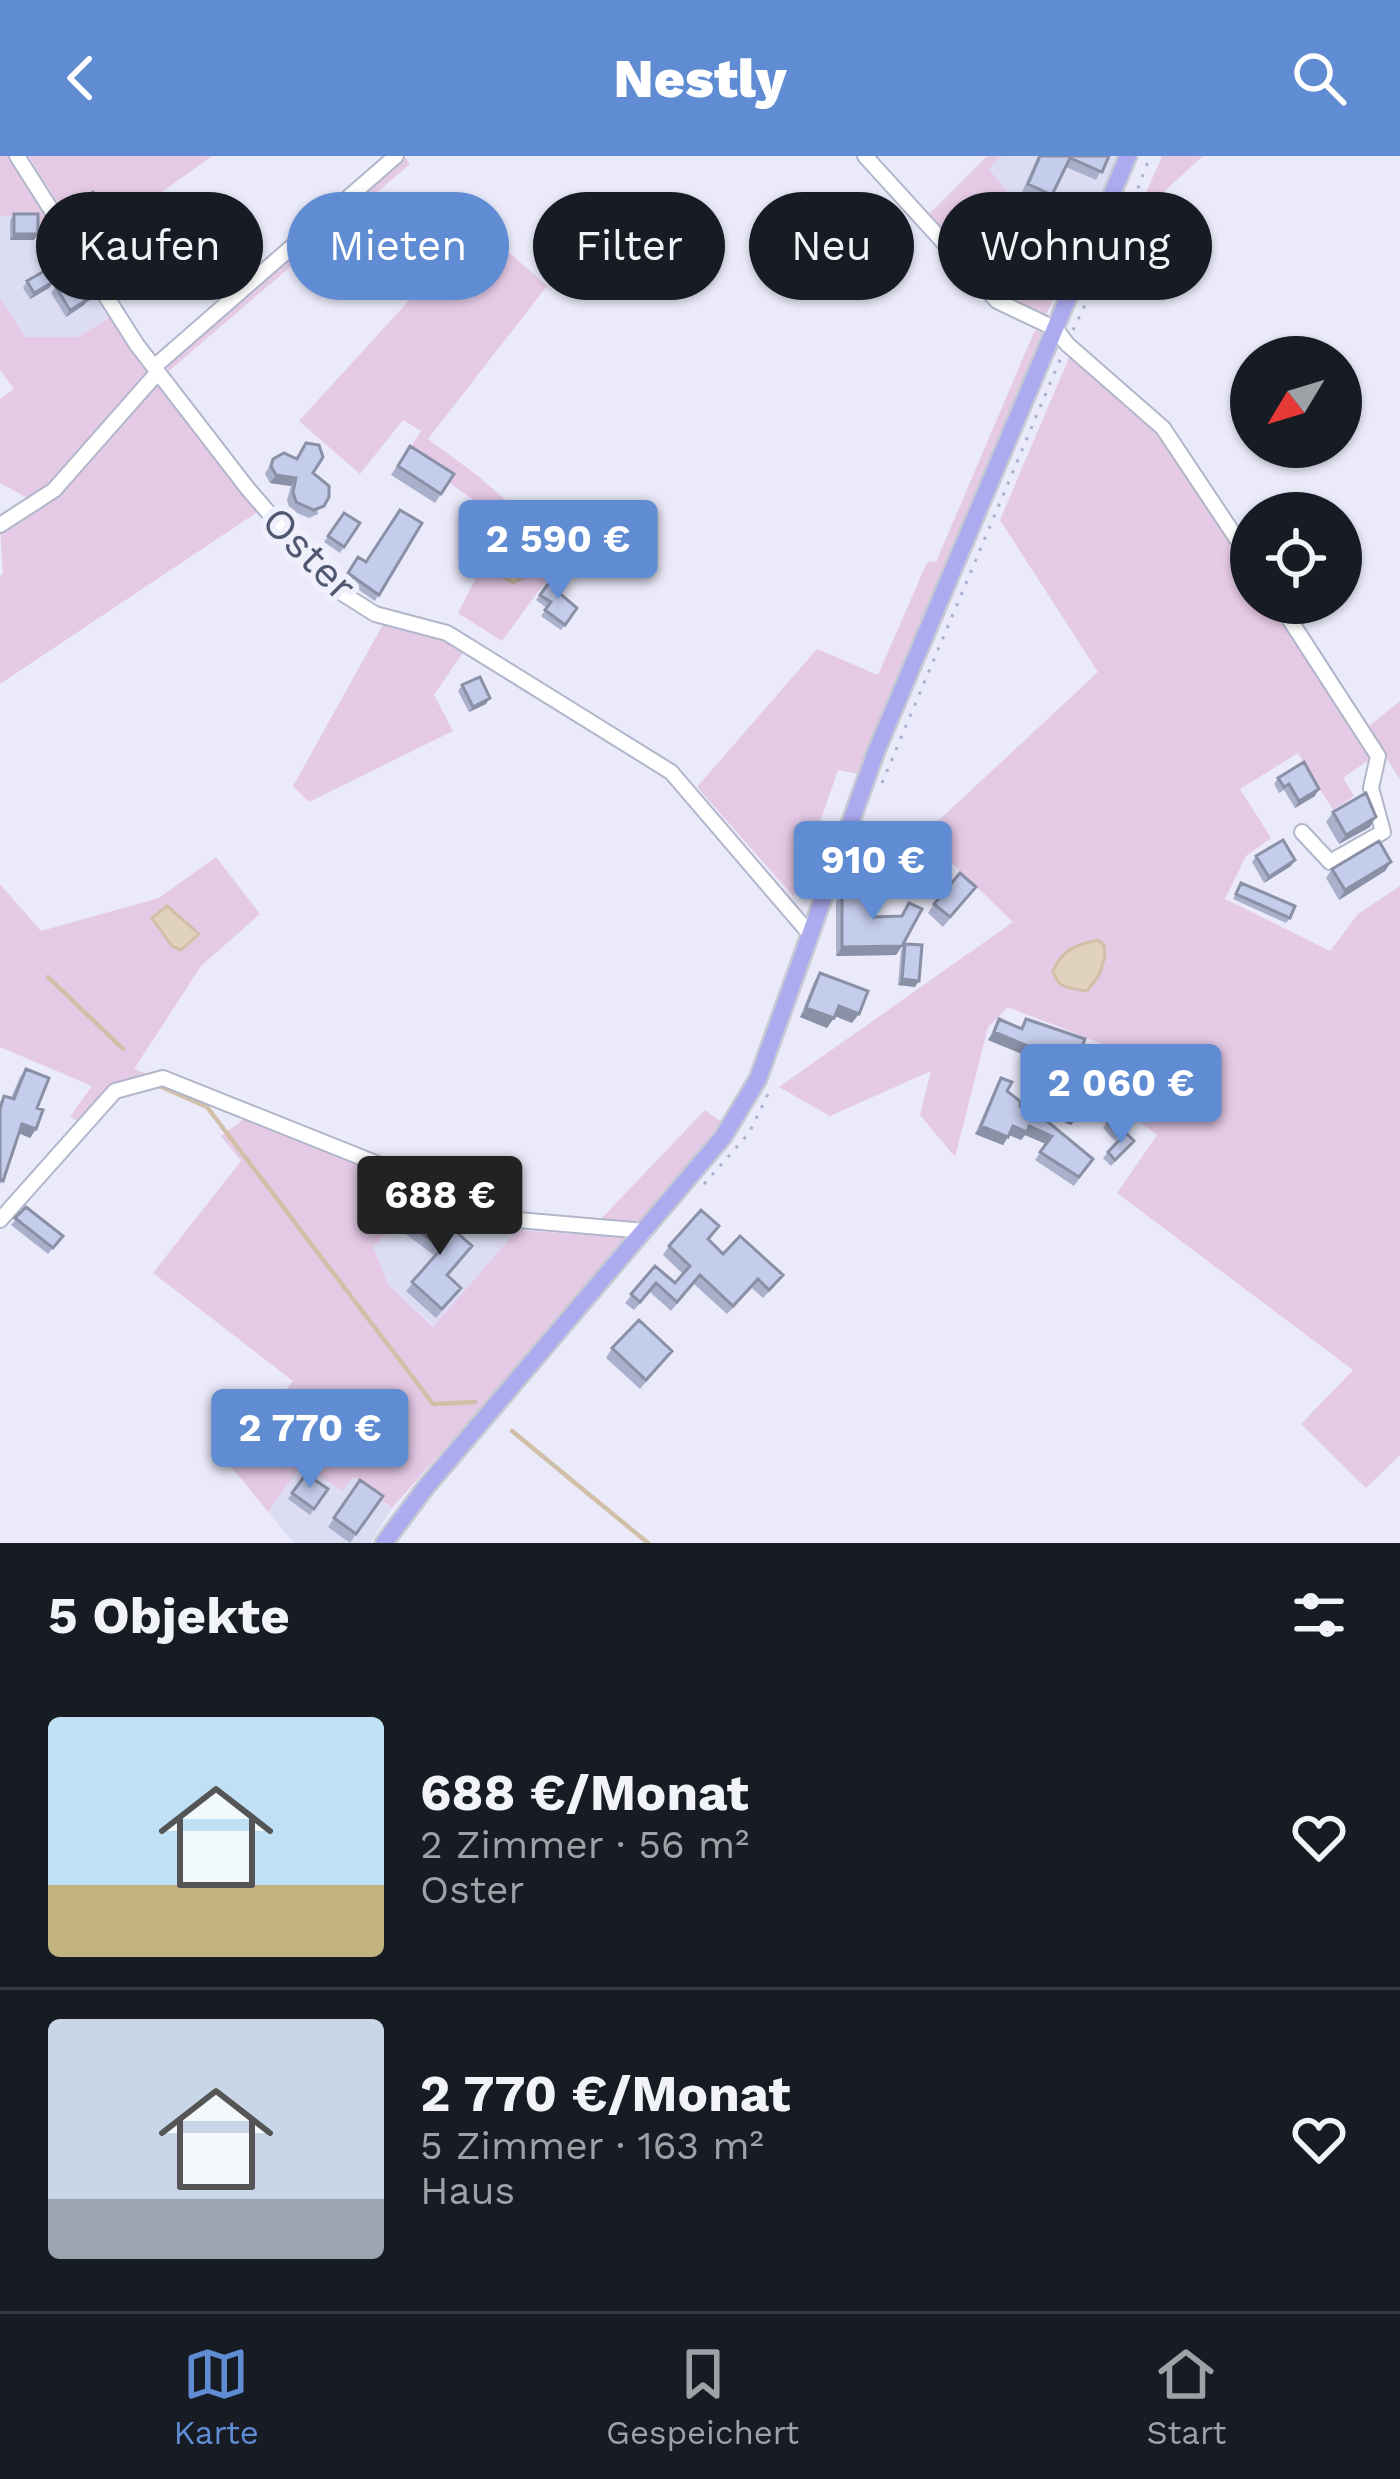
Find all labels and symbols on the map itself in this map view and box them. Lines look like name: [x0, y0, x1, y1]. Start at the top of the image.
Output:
north arrow: [1230, 336, 1362, 468]
street label: Oster: [253, 496, 367, 610]
pin: 2 590 €: [447, 500, 669, 602]
pin: 910 €: [789, 821, 957, 923]
pin: 2 060 €: [1010, 1044, 1232, 1146]
pin: 688 €: [356, 1156, 524, 1258]
pin: 2 770 €: [199, 1389, 421, 1491]

